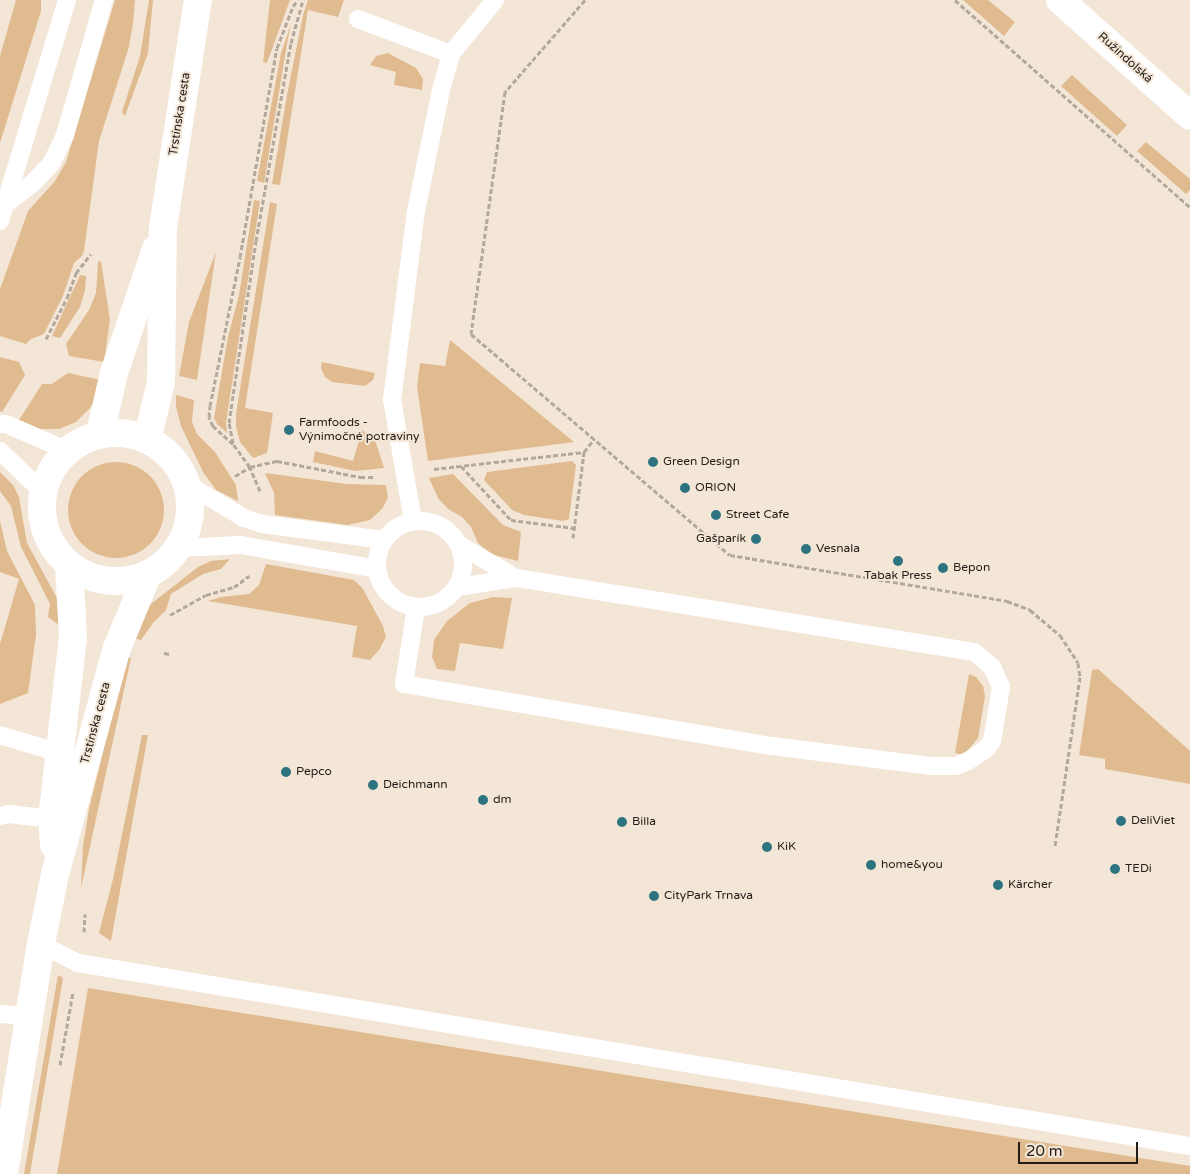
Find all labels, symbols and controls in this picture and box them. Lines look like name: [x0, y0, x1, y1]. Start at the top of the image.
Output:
street label: Ružindolská: [1095, 30, 1155, 86]
street label: Trstínska cesta: [166, 71, 194, 157]
place label: Farmfoods - Výnimočné potraviny: [299, 416, 419, 444]
marker: Farmfoods - Výnimočné potraviny: [283, 424, 295, 436]
place label: Green Design: [663, 455, 740, 469]
marker: Green Design: [647, 456, 659, 468]
place label: ORION: [695, 481, 736, 495]
marker: ORION: [679, 482, 691, 494]
place label: Street Cafe: [726, 508, 789, 522]
marker: Street Cafe: [710, 509, 722, 521]
place label: Gašparík: [696, 532, 746, 546]
marker: Gašparík: [750, 533, 762, 545]
place label: Vesnala: [816, 542, 860, 556]
marker: Vesnala: [800, 543, 812, 555]
marker: Tabak Press: [892, 555, 904, 567]
place label: Bepon: [953, 561, 990, 575]
marker: Bepon: [937, 562, 949, 574]
place label: Tabak Press: [864, 569, 932, 583]
street label: Trstínska cesta: [78, 681, 114, 765]
place label: Pepco: [296, 765, 332, 779]
marker: Pepco: [280, 766, 292, 778]
place label: Deichmann: [383, 778, 448, 792]
marker: Deichmann: [367, 779, 379, 791]
place label: dm: [493, 793, 512, 807]
marker: dm: [477, 794, 489, 806]
place label: DeliViet: [1131, 814, 1175, 828]
place label: Billa: [632, 815, 656, 829]
marker: DeliViet: [1115, 815, 1127, 827]
marker: Billa: [616, 816, 628, 828]
place label: KiK: [777, 840, 796, 854]
marker: KiK: [761, 841, 773, 853]
place label: home&you: [881, 858, 943, 872]
marker: home&you: [865, 859, 877, 871]
place label: TEDi: [1125, 862, 1152, 876]
marker: TEDi: [1109, 863, 1121, 875]
place label: Kärcher: [1008, 878, 1052, 892]
marker: Kärcher: [992, 879, 1004, 891]
place label: CityPark Trnava: [664, 889, 753, 903]
marker: CityPark Trnava: [648, 890, 660, 902]
scale bar: [1020, 1132, 1140, 1164]
text: 20 m: [1026, 1142, 1063, 1160]

